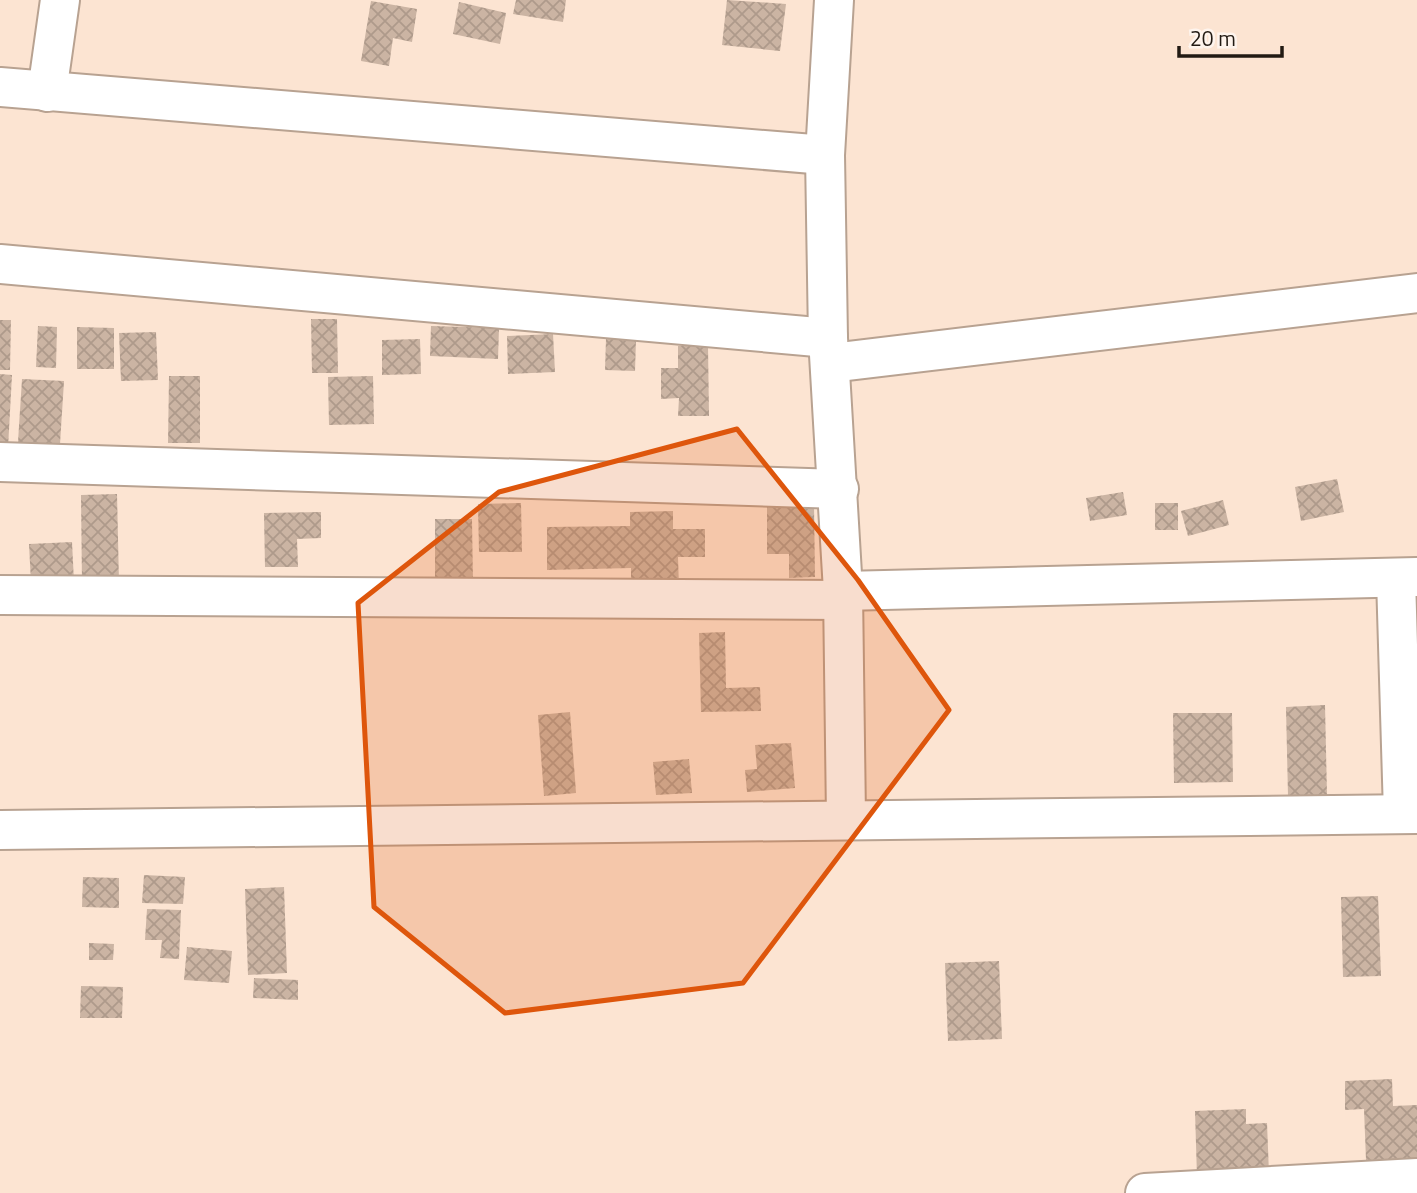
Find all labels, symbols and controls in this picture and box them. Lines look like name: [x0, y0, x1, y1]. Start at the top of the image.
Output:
scale bar: [1179, 14, 1282, 58]
text: 20 m: [1190, 22, 1236, 54]

